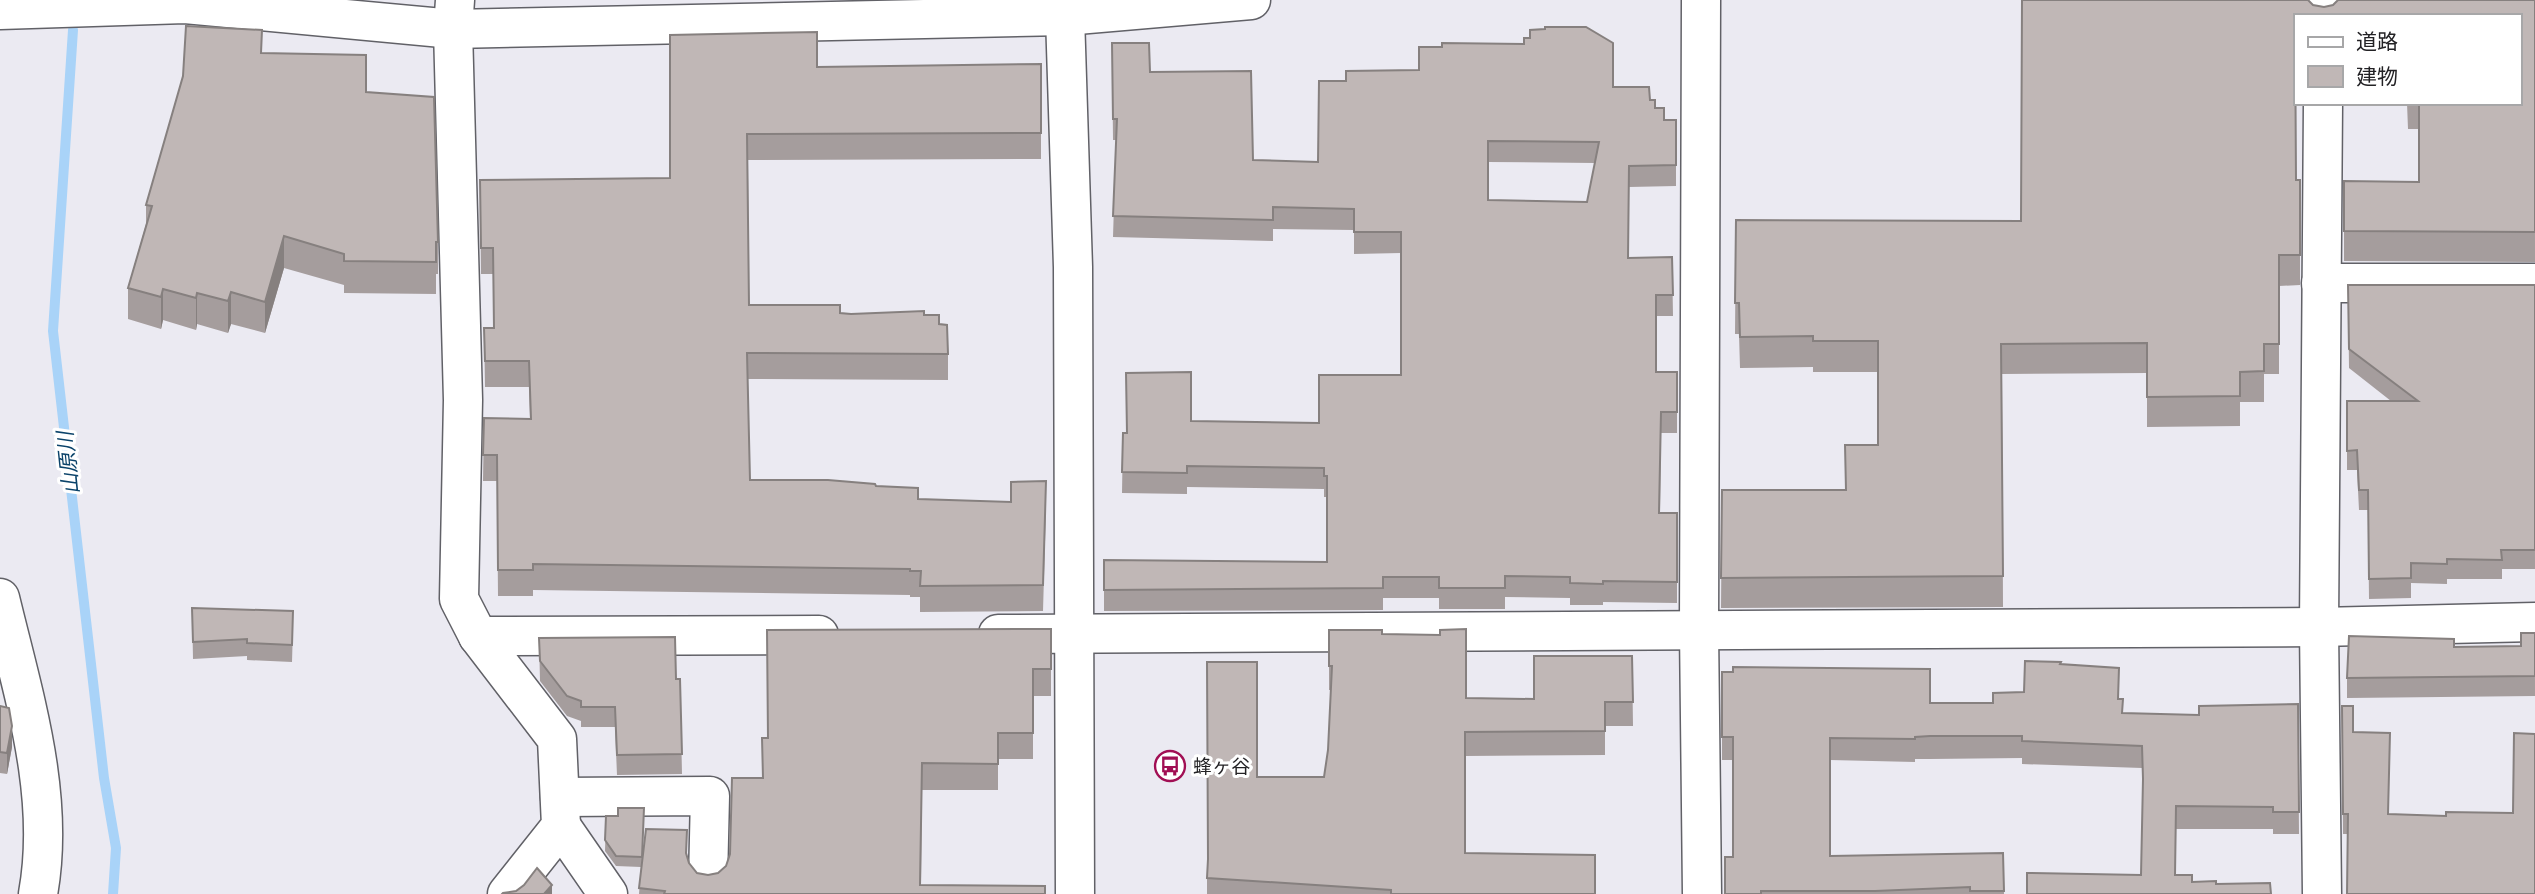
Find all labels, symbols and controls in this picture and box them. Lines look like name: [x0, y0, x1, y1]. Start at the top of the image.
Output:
legend: [2294, 14, 2521, 105]
text: 道路: [2356, 28, 2398, 55]
text: 建物: [2356, 63, 2398, 90]
water label: 山原川: [51, 428, 85, 496]
bus stop icon: 蜂ヶ谷: [1153, 749, 1187, 783]
place label: 蜂ヶ谷: [1193, 754, 1250, 778]

